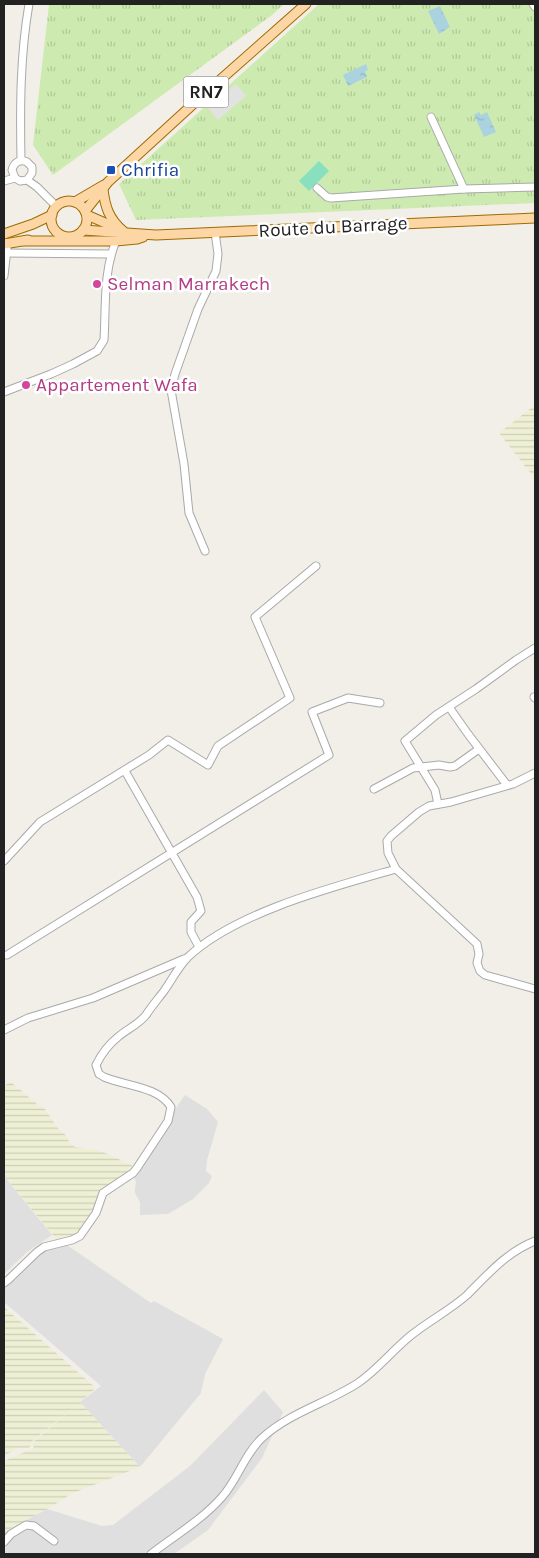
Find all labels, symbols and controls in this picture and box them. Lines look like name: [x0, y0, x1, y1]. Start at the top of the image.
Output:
road number: RN7: [184, 76, 228, 108]
place label: Chrifia: [121, 159, 179, 181]
marker: Chrifia: [105, 164, 117, 176]
street label: Route du Barrage: [258, 212, 408, 242]
place label: Selman Marrakech: [107, 273, 270, 295]
marker: Selman Marrakech: [91, 278, 103, 290]
place label: Appartement Wafa: [36, 374, 198, 396]
marker: Appartement Wafa: [20, 379, 32, 391]

